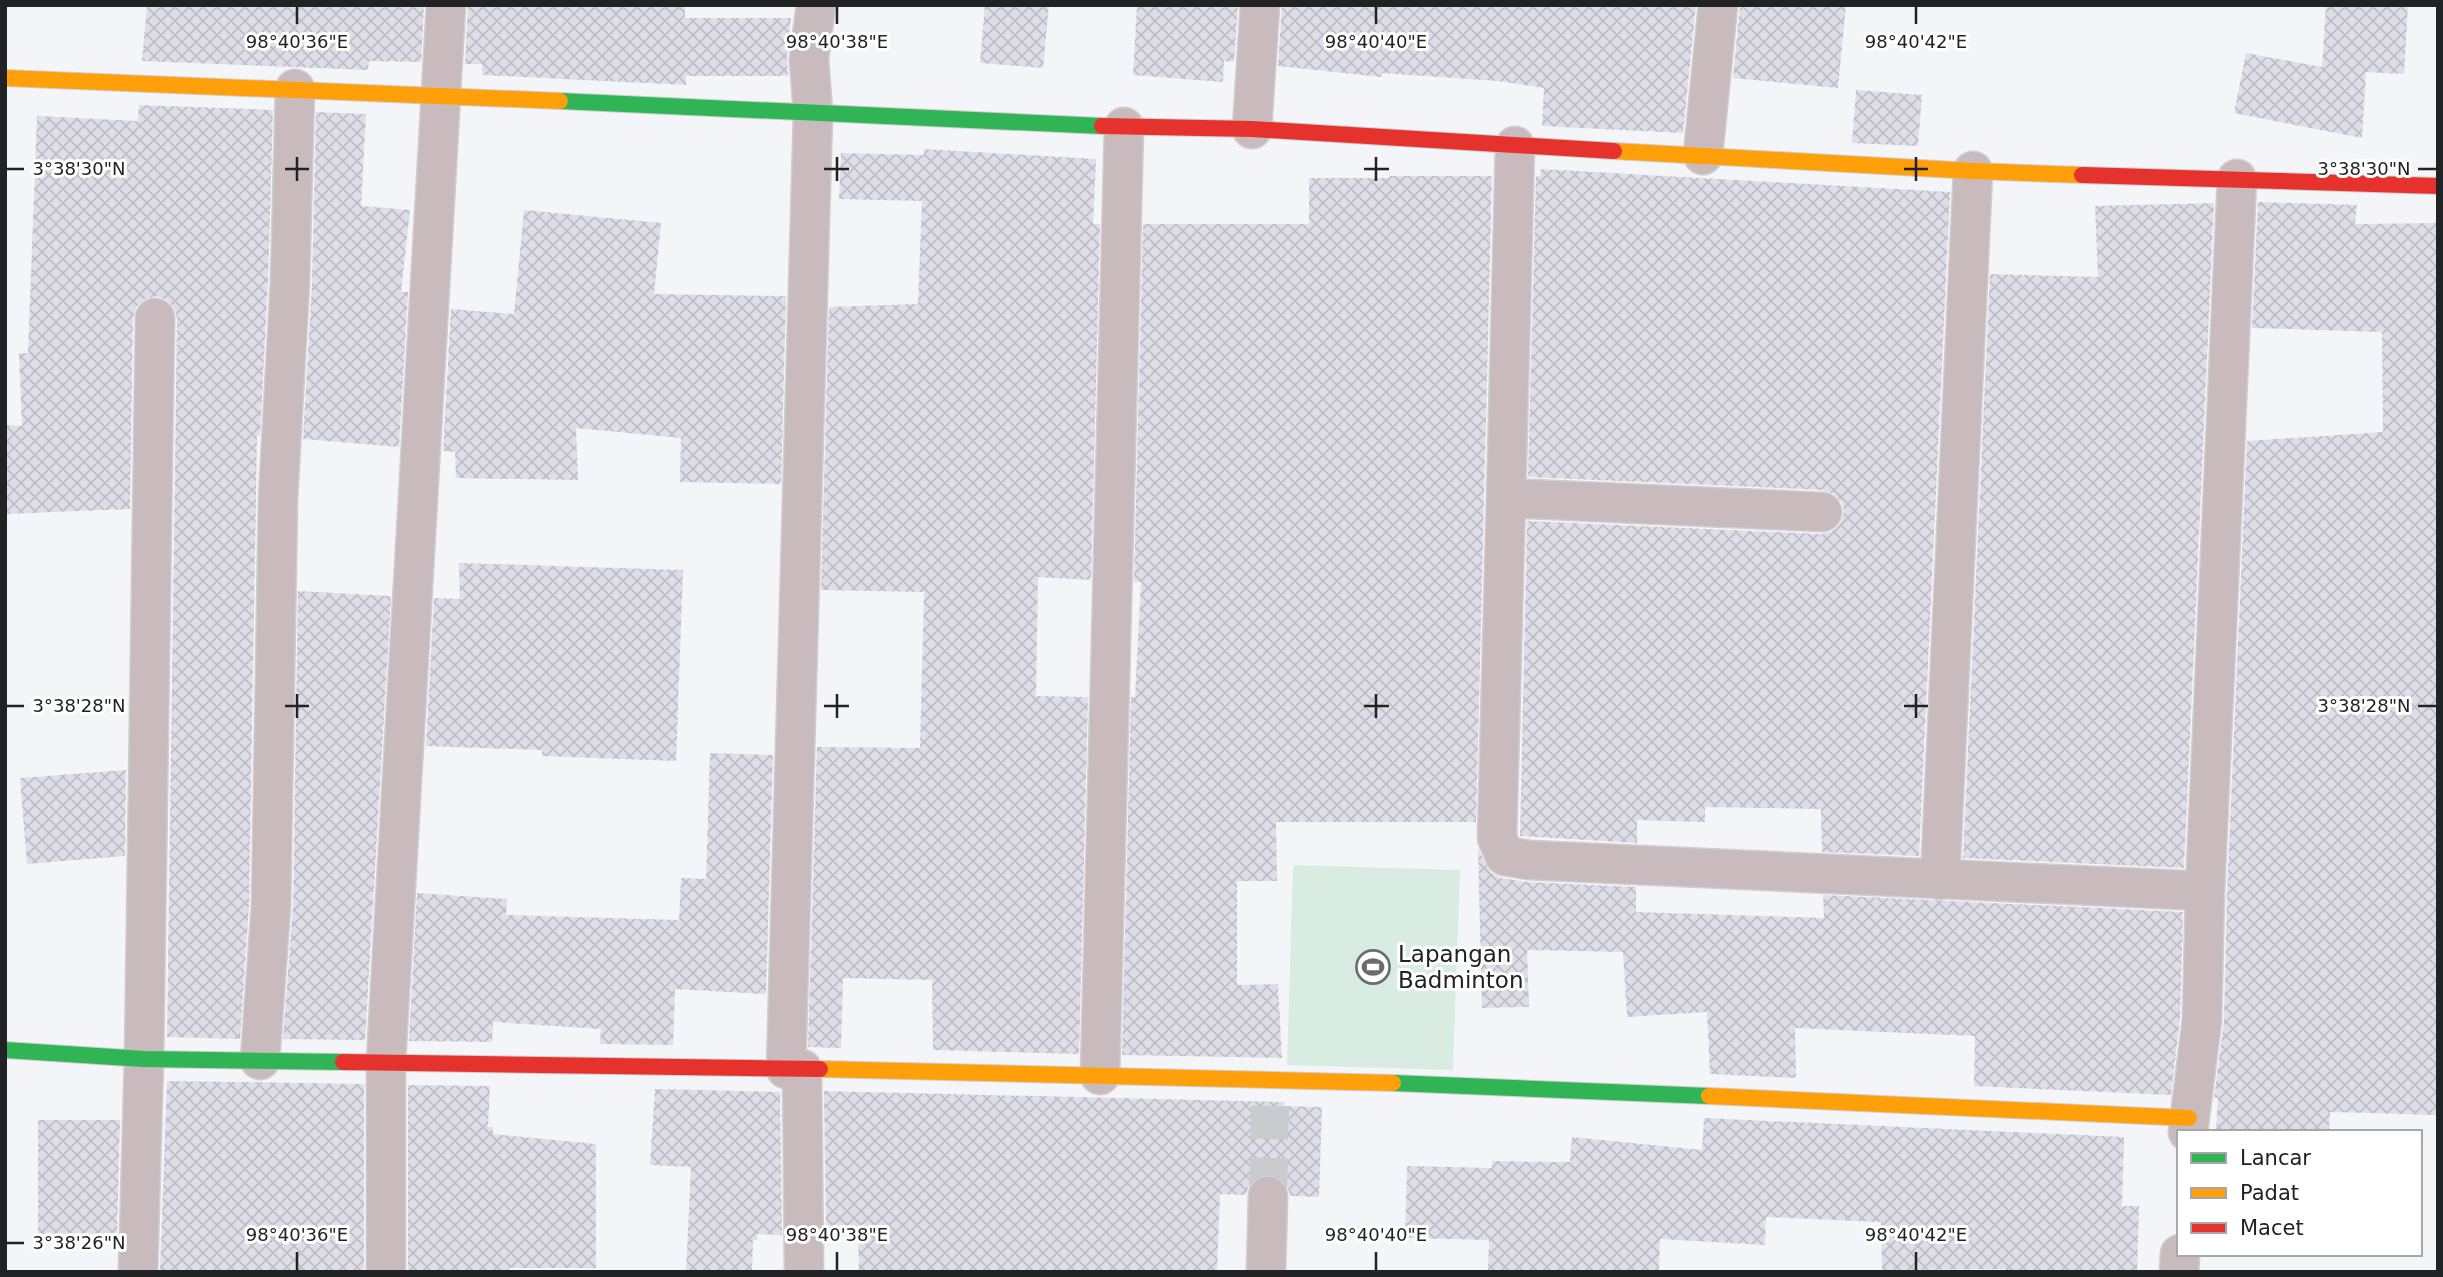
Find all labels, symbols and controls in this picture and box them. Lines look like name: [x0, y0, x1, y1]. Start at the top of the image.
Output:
text: 98°40'36"E: [246, 31, 348, 52]
text: 98°40'38"E: [786, 31, 888, 52]
text: 98°40'40"E: [1325, 31, 1427, 52]
text: 98°40'42"E: [1865, 31, 1967, 52]
text: 3°38'30"N: [33, 158, 125, 179]
text: 3°38'30"N: [2318, 158, 2410, 179]
text: 3°38'28"N: [33, 695, 125, 716]
text: 3°38'28"N: [2318, 695, 2410, 716]
place label: Lapangan Badminton: [1398, 941, 1524, 993]
sports icon: Lapangan Badminton: [1354, 948, 1392, 986]
legend: [2177, 1130, 2422, 1256]
text: Lancar: [2240, 1146, 2311, 1170]
text: Padat: [2240, 1181, 2299, 1205]
text: Macet: [2240, 1216, 2304, 1240]
text: 98°40'36"E: [246, 1224, 348, 1245]
text: 98°40'38"E: [786, 1224, 888, 1245]
text: 98°40'40"E: [1325, 1224, 1427, 1245]
text: 98°40'42"E: [1865, 1224, 1967, 1245]
text: 3°38'26"N: [33, 1232, 125, 1253]

